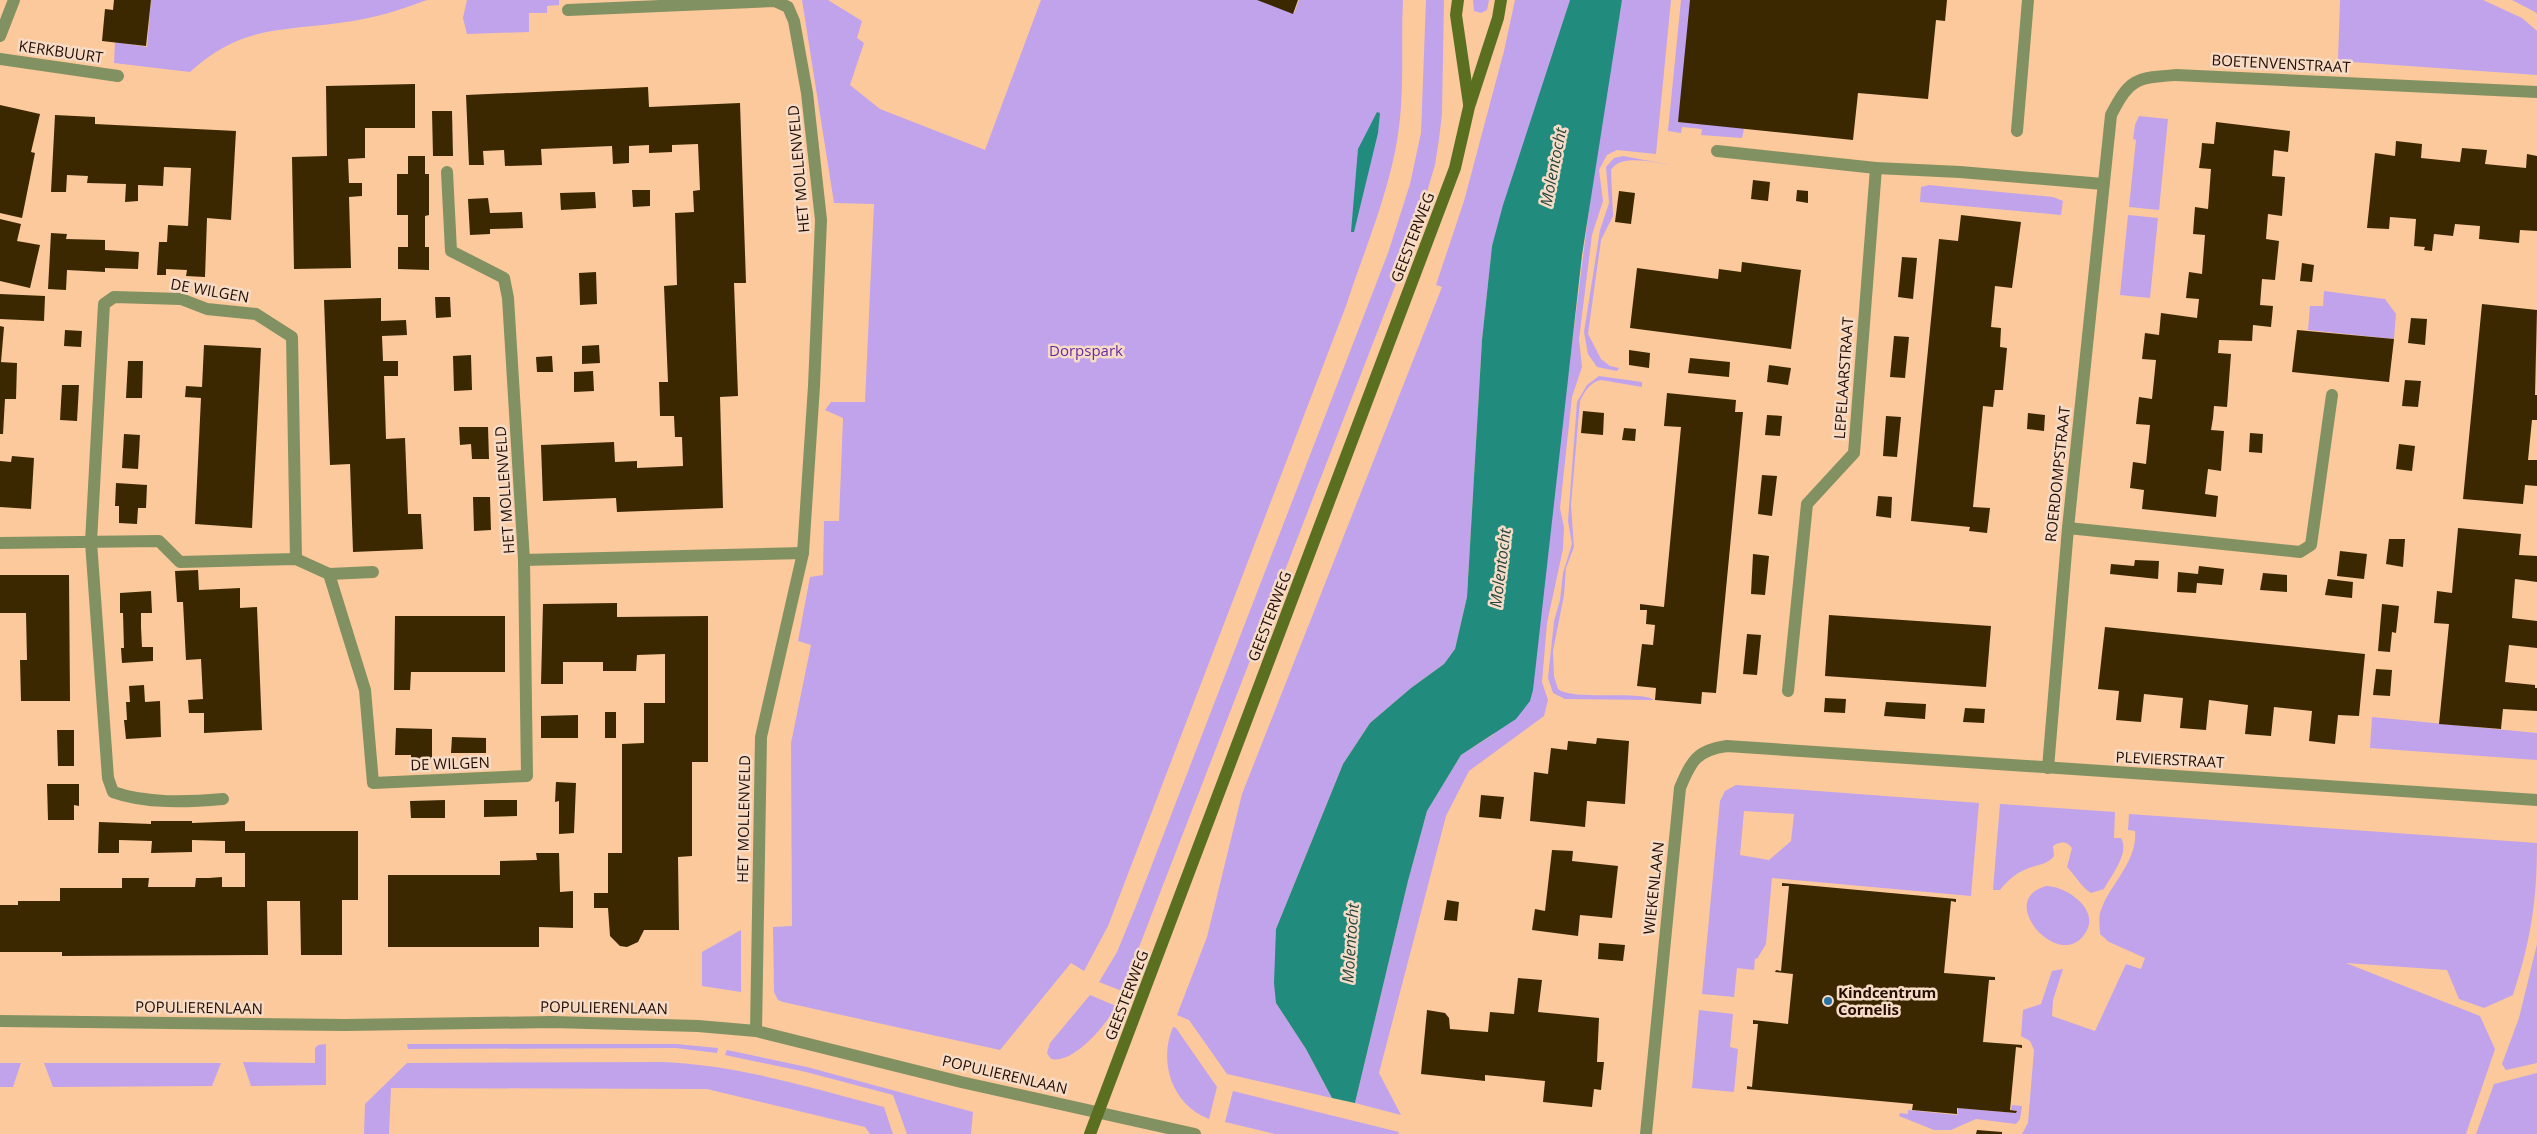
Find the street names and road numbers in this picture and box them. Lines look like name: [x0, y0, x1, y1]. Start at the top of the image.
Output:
street label: KERKBUURT: [17, 35, 105, 67]
street label: BOETENVENSTRAAT: [2211, 49, 2352, 77]
street label: HET MOLLENVELD: [782, 104, 814, 234]
street label: GEESTERWEG: [1386, 189, 1438, 285]
street label: DE WILGEN: [169, 273, 251, 307]
street label: LEPELAARSTRAAT: [1829, 315, 1857, 440]
street label: ROERDOMPSTRAAT: [2040, 404, 2074, 543]
street label: HET MOLLENVELD: [490, 425, 518, 555]
street label: GEESTERWEG: [1243, 568, 1295, 664]
street label: PLEVIERSTRAAT: [2115, 746, 2226, 772]
street label: DE WILGEN: [410, 752, 490, 774]
street label: HET MOLLENVELD: [732, 755, 754, 883]
street label: WIEKENLAAN: [1638, 841, 1668, 935]
street label: GEESTERWEG: [1100, 947, 1152, 1043]
street label: POPULIERENLAAN: [135, 996, 263, 1018]
street label: POPULIERENLAAN: [540, 996, 668, 1018]
street label: POPULIERENLAAN: [940, 1050, 1070, 1098]

